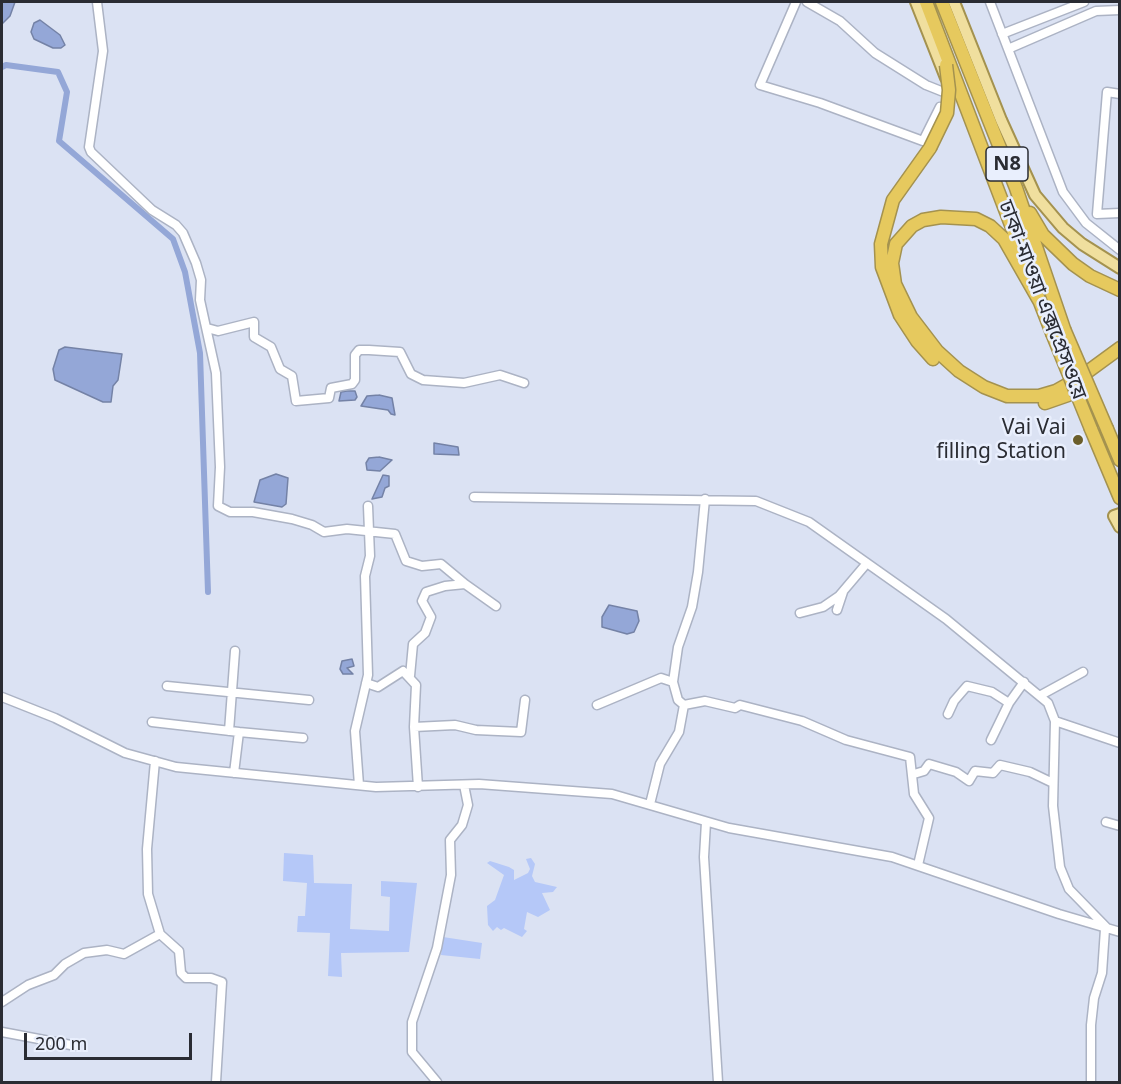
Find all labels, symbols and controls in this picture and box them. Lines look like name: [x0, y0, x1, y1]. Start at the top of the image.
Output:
road number: N8: [986, 147, 1028, 181]
street label: ঢাকা-মাওয়া এক্সপ্রেসওয়ে: [992, 197, 1092, 403]
place label: Vai Vai filling Station: [936, 415, 1066, 465]
marker: Vai Vai filling Station: [1071, 433, 1085, 447]
scale bar: [27, 1021, 195, 1059]
text: 200 m: [35, 1031, 87, 1055]

